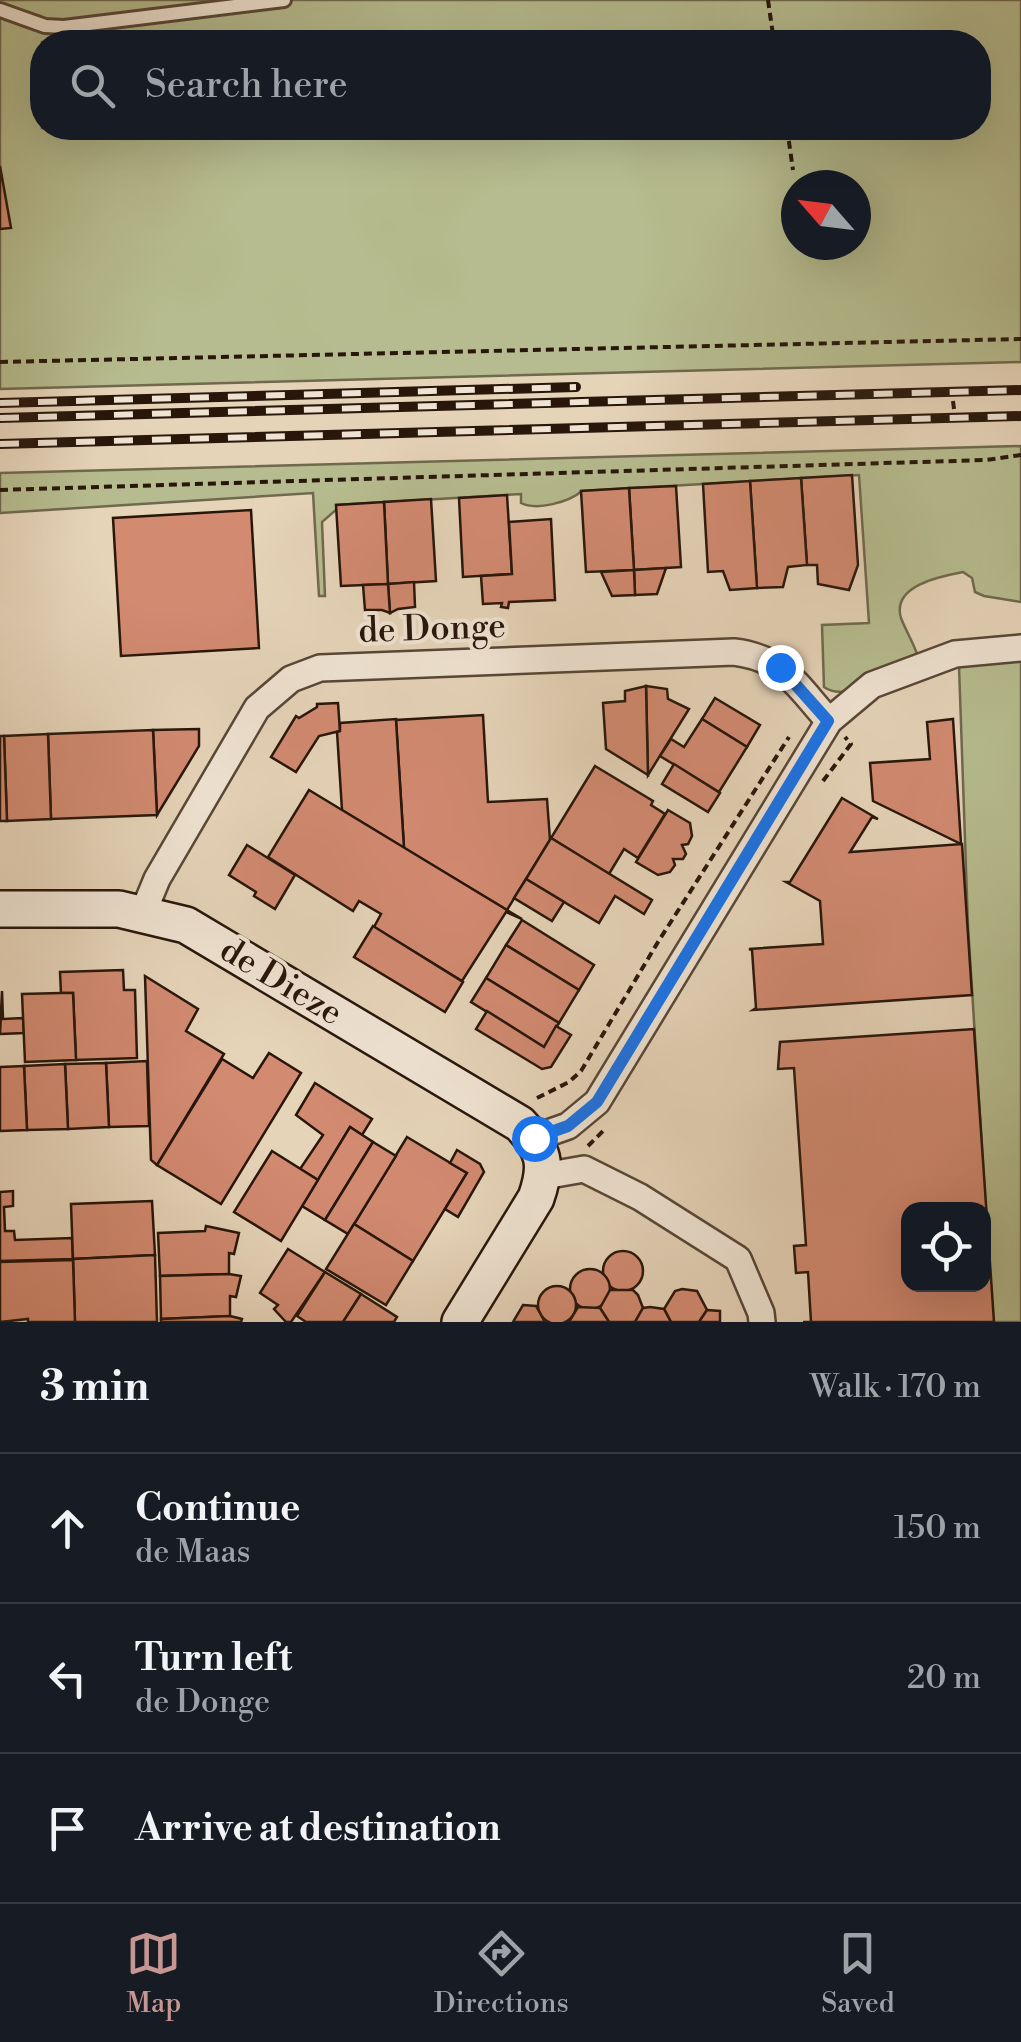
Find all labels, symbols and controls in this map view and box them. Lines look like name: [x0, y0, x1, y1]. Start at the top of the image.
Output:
search box: [30, 30, 991, 140]
icon: search: [65, 58, 120, 113]
text: Search here: [145, 62, 348, 109]
north arrow: [781, 170, 871, 260]
street label: de Donge: [357, 605, 507, 653]
route end: [758, 645, 804, 691]
street label: de Dieze: [212, 929, 350, 1035]
route start: [512, 1116, 558, 1162]
map controls: [901, 1202, 991, 1292]
button: locate: [901, 1202, 991, 1292]
text: 3 min: [40, 1361, 149, 1414]
text: Walk · 170 m: [810, 1367, 981, 1407]
text: Continue: [135, 1485, 300, 1532]
icon: ahead: [40, 1501, 95, 1556]
text: 150 m: [894, 1508, 981, 1548]
text: de Maas: [135, 1532, 251, 1572]
text: Turn left: [135, 1635, 292, 1682]
icon: left: [40, 1651, 95, 1706]
text: 20 m: [907, 1658, 981, 1698]
text: de Donge: [135, 1682, 270, 1722]
icon: arrive: [40, 1801, 95, 1856]
text: Arrive at destination: [135, 1805, 501, 1852]
tab: Map: [126, 1926, 181, 2021]
tab: Directions: [434, 1926, 569, 2021]
tab: Saved: [821, 1926, 895, 2021]

